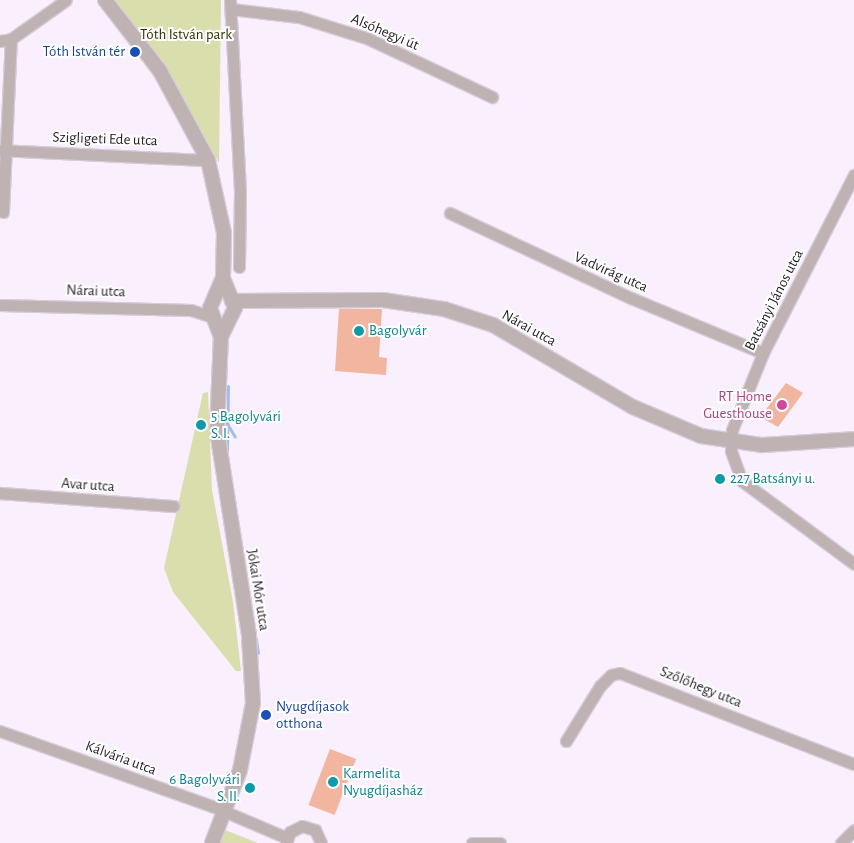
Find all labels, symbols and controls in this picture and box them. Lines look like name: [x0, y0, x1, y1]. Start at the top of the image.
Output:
street label: Alsóhegyi út: [348, 10, 422, 54]
park label: Tóth István park: [140, 26, 232, 44]
place label: Tóth István tér: [43, 43, 125, 61]
marker: Tóth István tér: [129, 46, 141, 58]
street label: Szigligeti Ede utca: [52, 128, 158, 150]
street label: Batsányi János utca: [741, 246, 807, 354]
street label: Vadvirág utca: [571, 248, 651, 296]
street label: Nárai utca: [66, 281, 126, 301]
street label: Nárai utca: [499, 306, 559, 350]
place label: Bagolyvár: [369, 322, 426, 340]
marker: Bagolyvár: [353, 325, 365, 337]
place label: RT Home Guesthouse: [703, 387, 772, 422]
marker: RT Home Guesthouse: [776, 399, 788, 411]
place label: 5 Bagolyvári S. I.: [211, 407, 281, 442]
marker: 5 Bagolyvári S. I.: [195, 419, 207, 431]
place label: 227 Batsányi u.: [730, 470, 816, 488]
marker: 227 Batsányi u.: [714, 473, 726, 485]
street label: Avar utca: [61, 474, 115, 496]
street label: Jókai Mór utca: [243, 548, 273, 632]
street label: Szőlőhegy utca: [657, 662, 745, 712]
place label: Nyugdíjasok otthona: [276, 697, 349, 732]
marker: Nyugdíjasok otthona: [260, 709, 272, 721]
street label: Kálvária utca: [83, 737, 159, 779]
place label: Karmelita Nyugdíjasház: [343, 764, 423, 799]
place label: 6 Bagolyvári S. II.: [169, 770, 240, 805]
marker: Karmelita Nyugdíjasház: [327, 776, 339, 788]
marker: 6 Bagolyvári S. II.: [244, 782, 256, 794]

